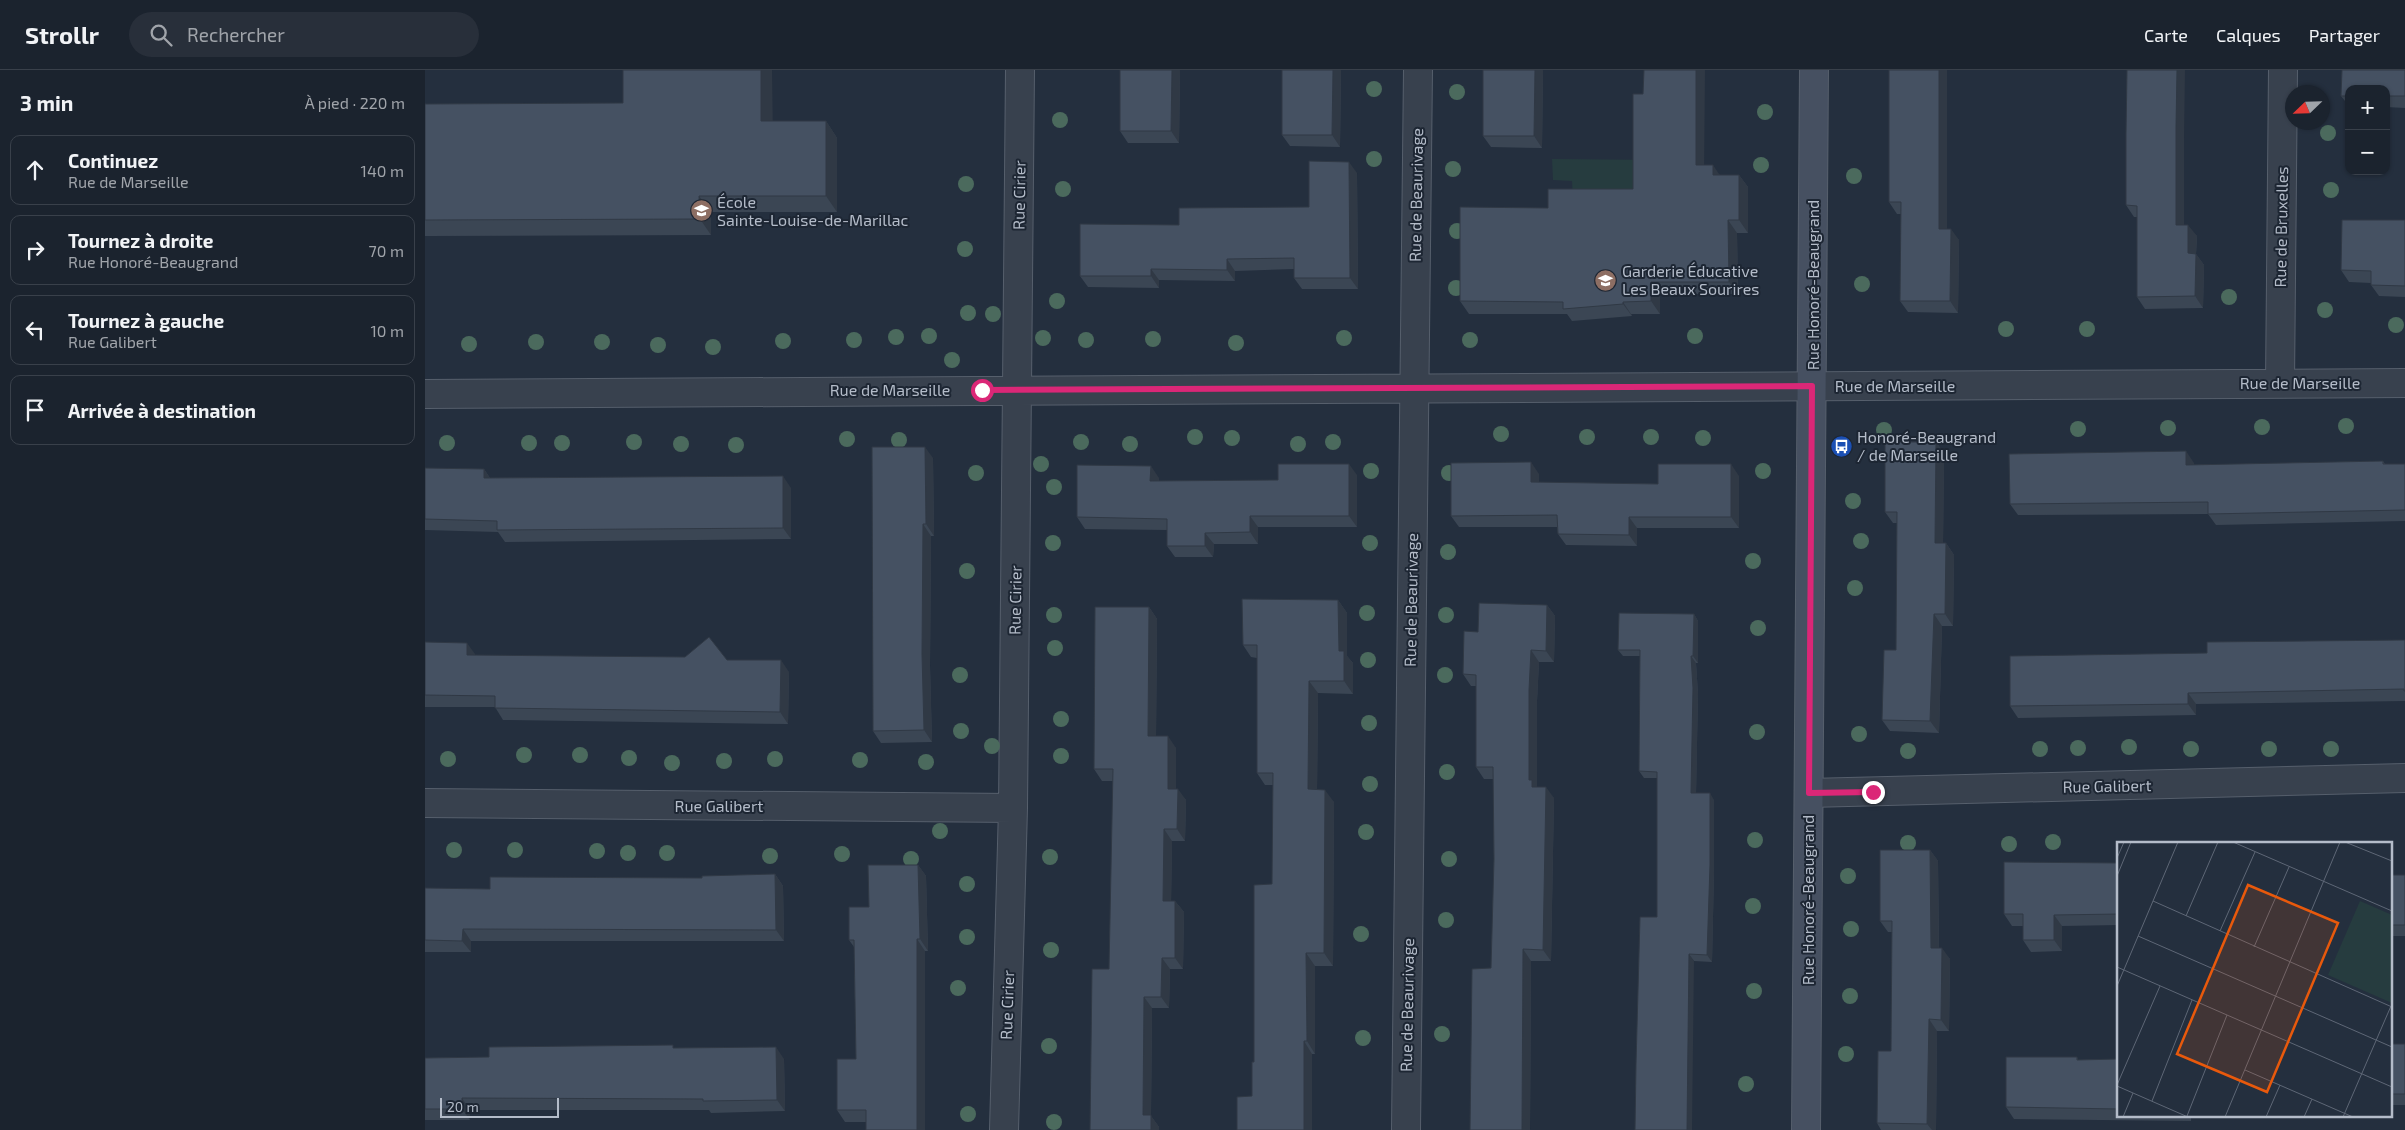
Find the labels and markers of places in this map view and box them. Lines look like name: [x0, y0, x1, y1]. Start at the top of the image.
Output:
place label: École Sainte-Louise-de-Marillac: [717, 192, 909, 229]
school or university icon: École Sainte-Louise-de-Marillac: [689, 199, 713, 223]
place label: Garderie Éducative Les Beaux Sourires: [1622, 261, 1759, 298]
school or university icon: Garderie Éducative Les Beaux Sourires: [1594, 268, 1618, 292]
place label: Honoré-Beaugrand / de Marseille: [1857, 427, 1996, 464]
bus stop icon: Honoré-Beaugrand / de Marseille: [1829, 434, 1853, 458]

